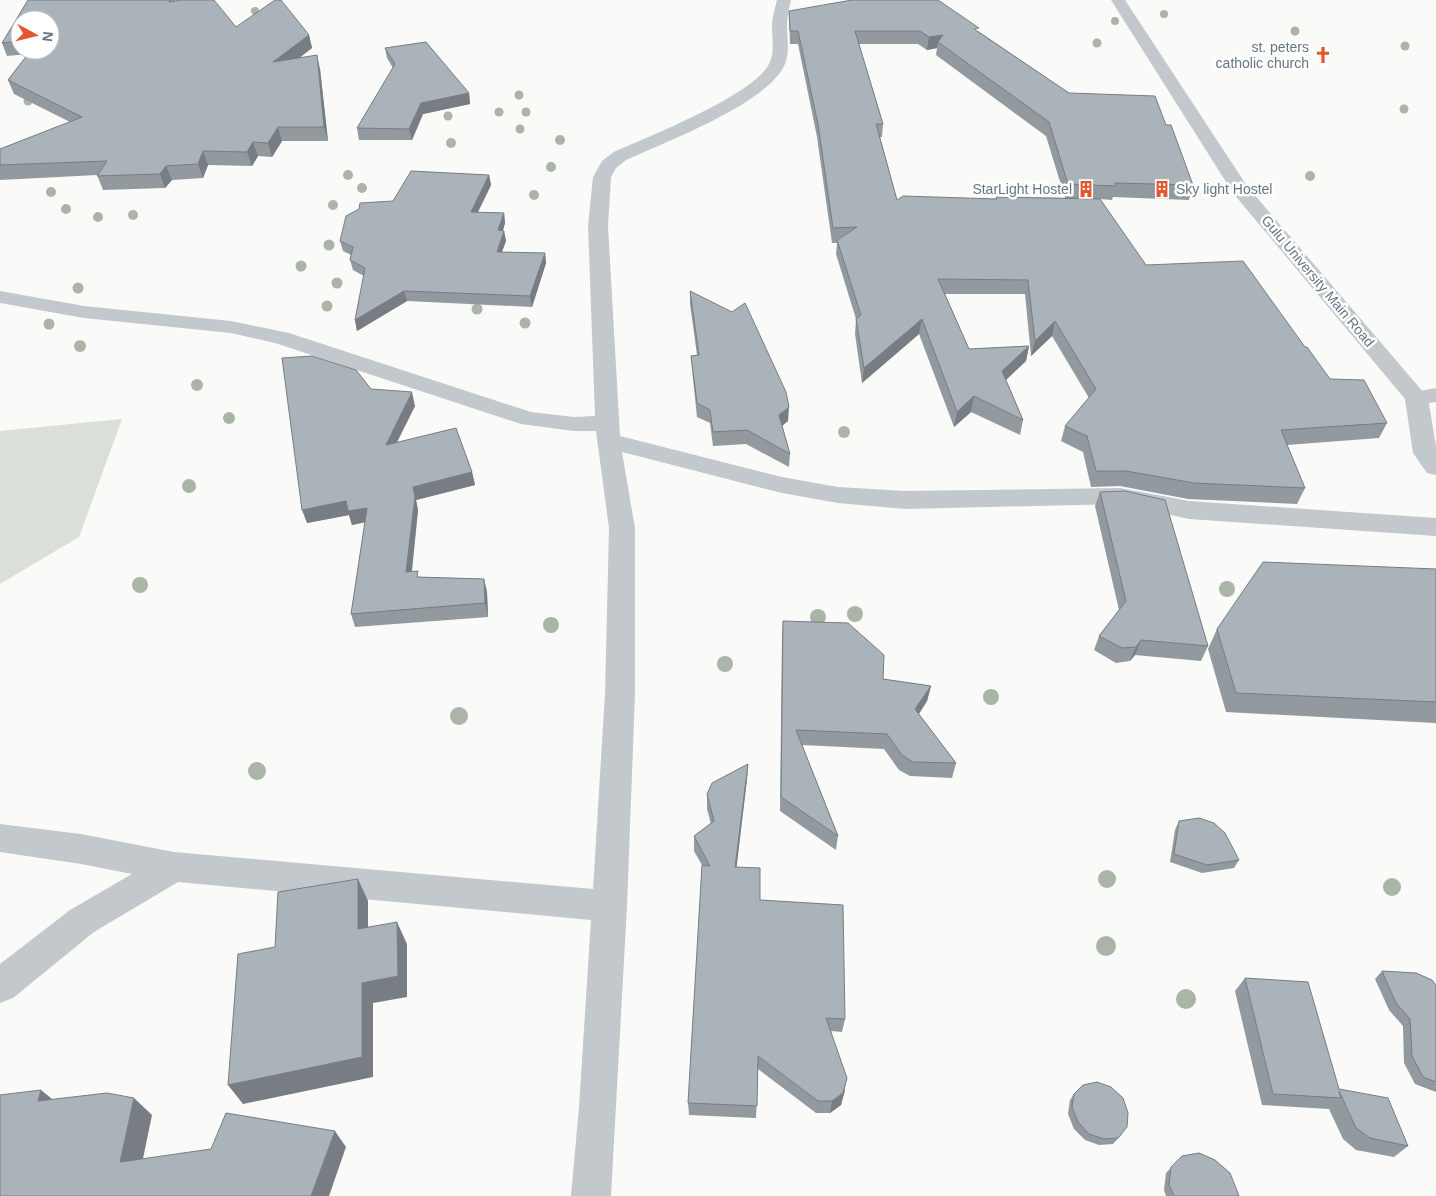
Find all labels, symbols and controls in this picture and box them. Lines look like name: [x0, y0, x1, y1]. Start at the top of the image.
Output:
north arrow: [10, 10, 60, 60]
text: N: [39, 31, 56, 43]
place label: st. peters catholic church: [1216, 39, 1309, 71]
church icon: st. peters catholic church: [1313, 45, 1333, 65]
building icon: StarLight Hostel: [1076, 179, 1096, 199]
building icon: Sky light Hostel: [1152, 179, 1172, 199]
place label: StarLight Hostel: [972, 181, 1072, 197]
place label: Sky light Hostel: [1176, 181, 1272, 197]
street label: Gulu University Main Road: [1258, 212, 1378, 350]

